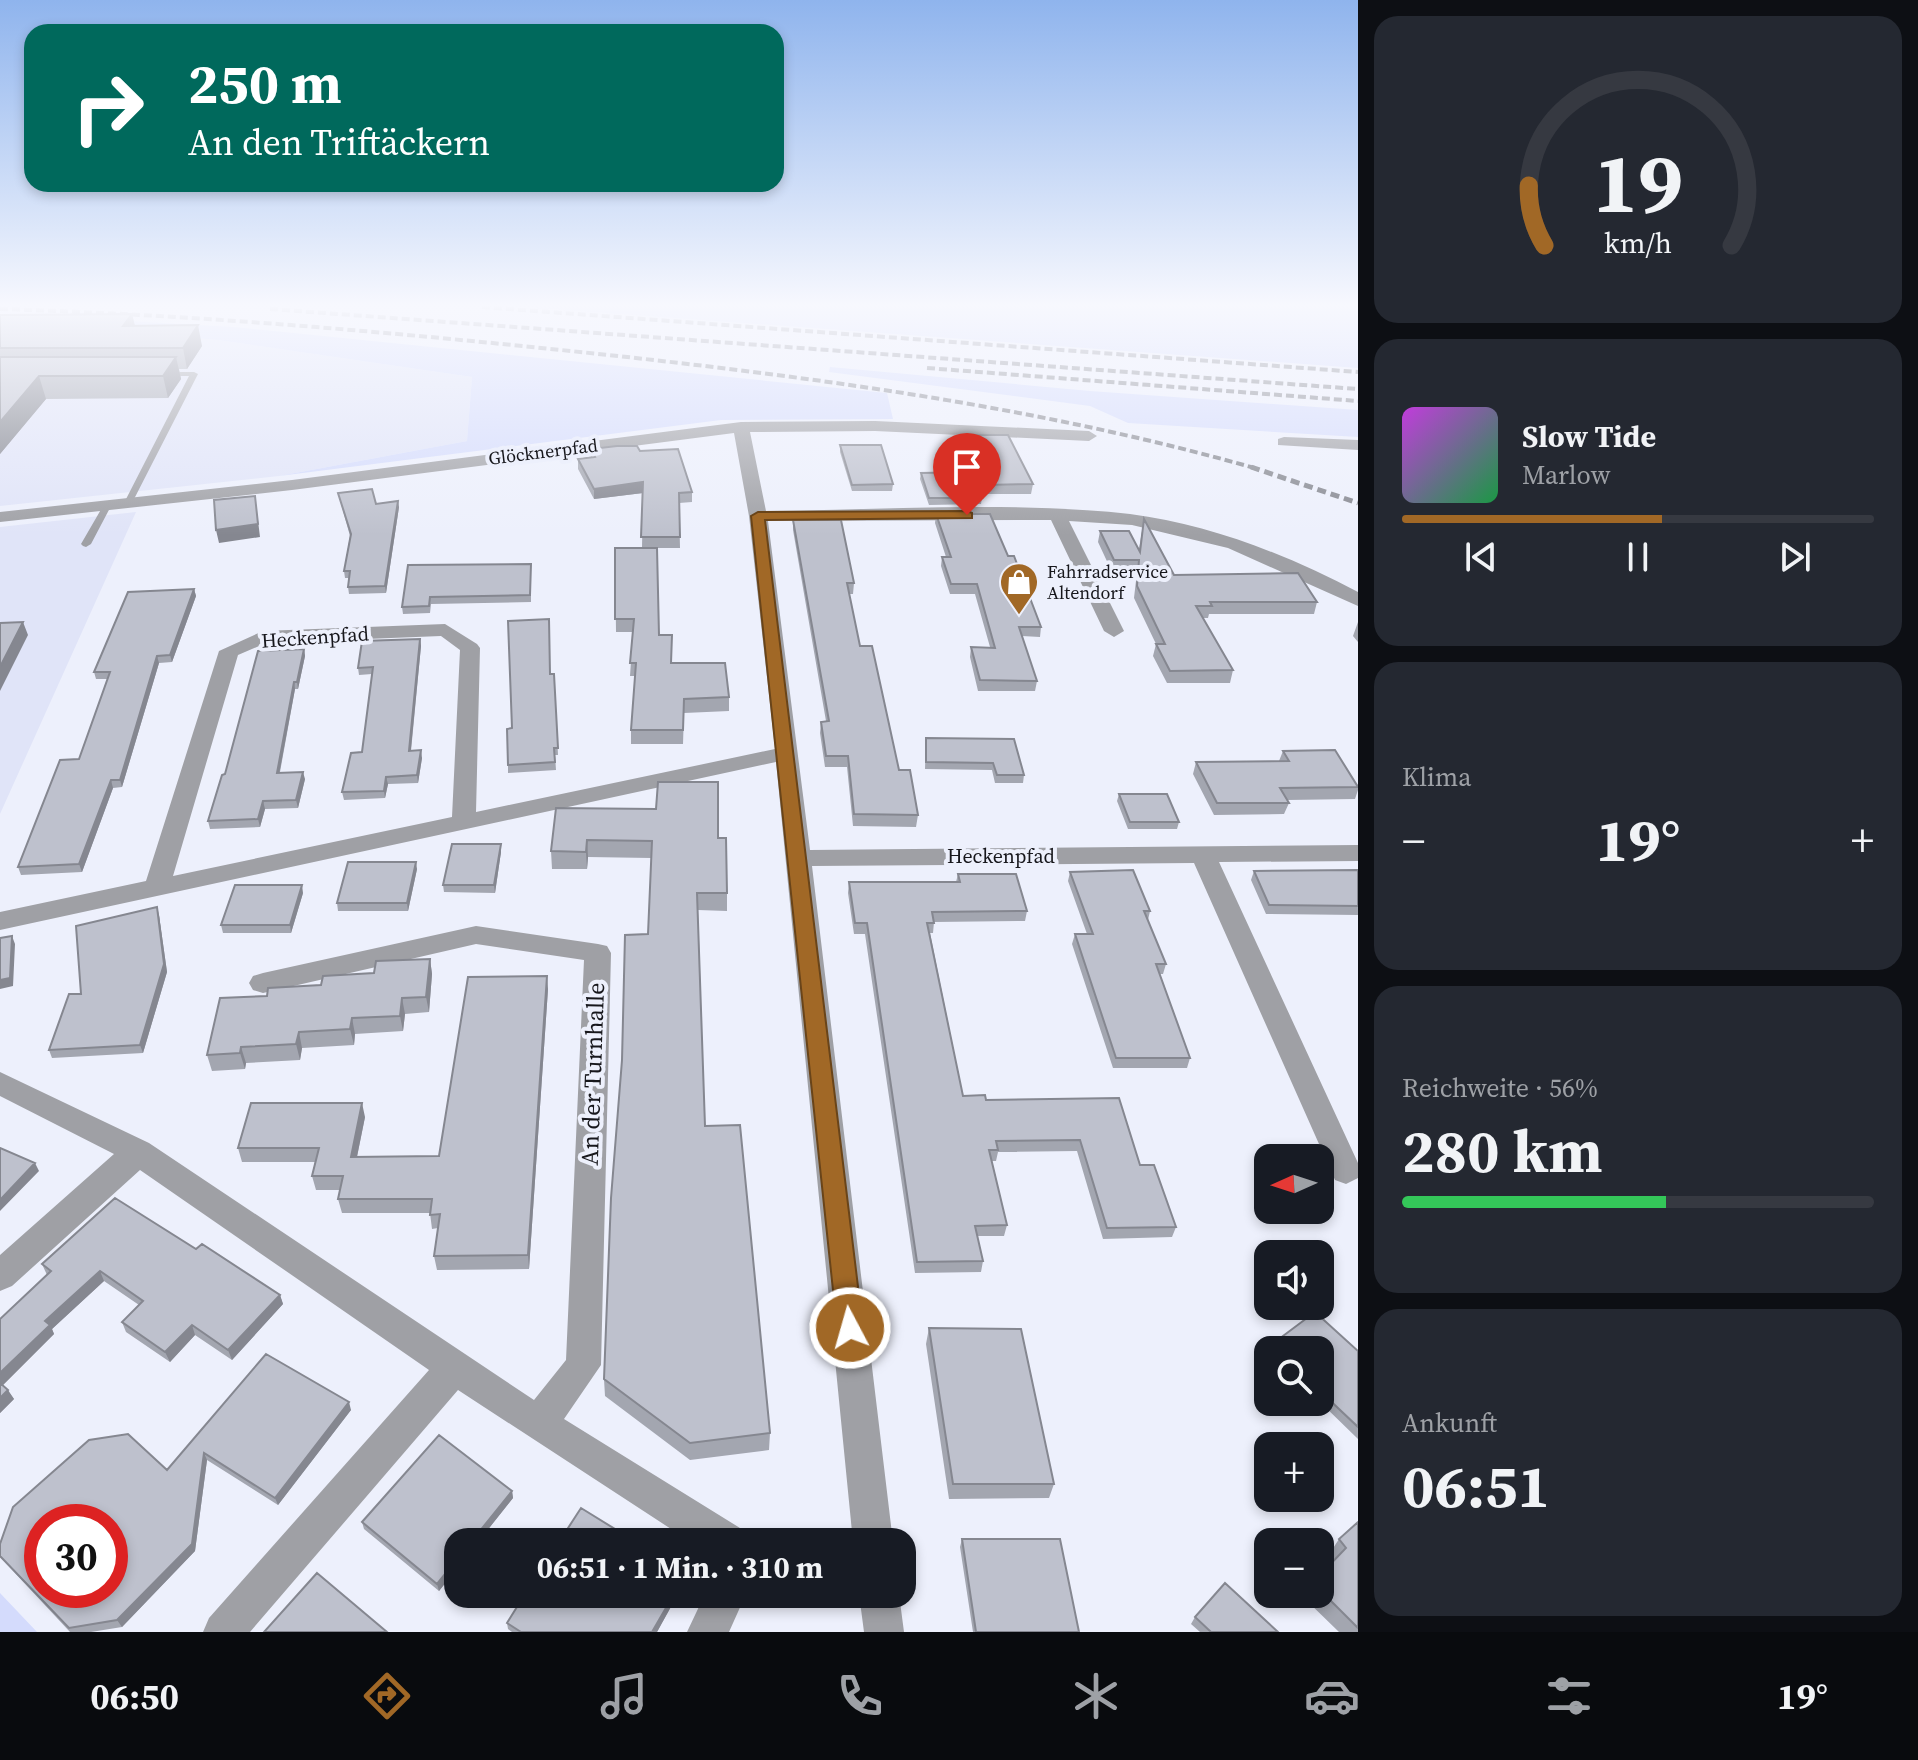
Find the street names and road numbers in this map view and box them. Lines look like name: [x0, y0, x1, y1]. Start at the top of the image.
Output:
street label: Glöcknerpfad: [487, 432, 599, 471]
street label: Heckenpfad: [260, 619, 370, 655]
street label: Heckenpfad: [947, 842, 1056, 870]
street label: An der Turnhalle: [573, 982, 612, 1166]

